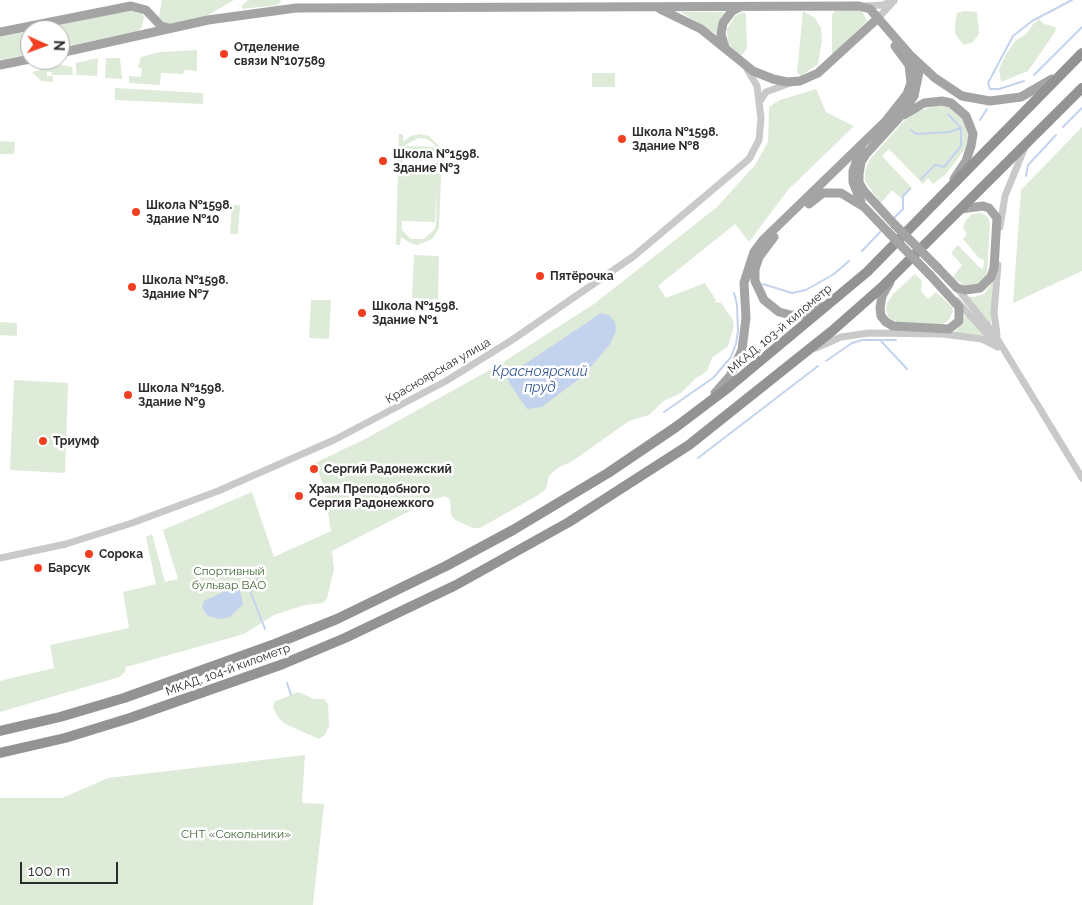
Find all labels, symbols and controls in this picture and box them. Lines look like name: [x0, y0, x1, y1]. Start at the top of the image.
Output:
north arrow: [20, 20, 70, 70]
text: N: [51, 40, 67, 51]
place label: Отделение связи №107589: [234, 40, 325, 68]
marker: Отделение связи №107589: [218, 48, 230, 60]
place label: Школа №1598. Здание №8: [632, 125, 718, 153]
marker: Школа №1598. Здание №8: [616, 133, 628, 145]
place label: Школа №1598. Здание №3: [393, 147, 479, 175]
marker: Школа №1598. Здание №3: [377, 155, 389, 167]
place label: Школа №1598. Здание №10: [146, 198, 232, 226]
marker: Школа №1598. Здание №10: [130, 206, 142, 218]
place label: Пятёрочка: [550, 269, 614, 283]
marker: Пятёрочка: [534, 270, 546, 282]
place label: Школа №1598. Здание №7: [142, 273, 228, 301]
marker: Школа №1598. Здание №7: [126, 281, 138, 293]
street label: МКАД, 103-й километр: [725, 281, 835, 377]
place label: Школа №1598. Здание №1: [372, 299, 458, 327]
marker: Школа №1598. Здание №1: [356, 307, 368, 319]
street label: Красноярская улица: [383, 335, 493, 407]
water label: Красноярский пруд: [492, 364, 588, 397]
place label: Школа №1598. Здание №9: [138, 381, 224, 409]
marker: Школа №1598. Здание №9: [122, 389, 134, 401]
place label: Триумф: [53, 434, 99, 448]
marker: Триумф: [37, 435, 49, 447]
place label: Сергий Радонежский: [324, 462, 452, 476]
marker: Сергий Радонежский: [308, 463, 320, 475]
place label: Храм Преподобного Сергия Радонежкого: [309, 482, 434, 510]
marker: Храм Преподобного Сергия Радонежкого: [293, 490, 305, 502]
place label: Сорока: [99, 547, 143, 561]
marker: Сорока: [83, 548, 95, 560]
place label: Барсук: [48, 561, 91, 575]
marker: Барсук: [32, 562, 44, 574]
park label: Спортивный бульвар ВАО: [192, 564, 266, 592]
street label: МКАД, 104-й километр: [164, 641, 292, 699]
park label: СНТ «Сокольники»: [181, 827, 291, 841]
scale bar: [22, 852, 120, 884]
text: 100 m: [28, 862, 70, 880]

